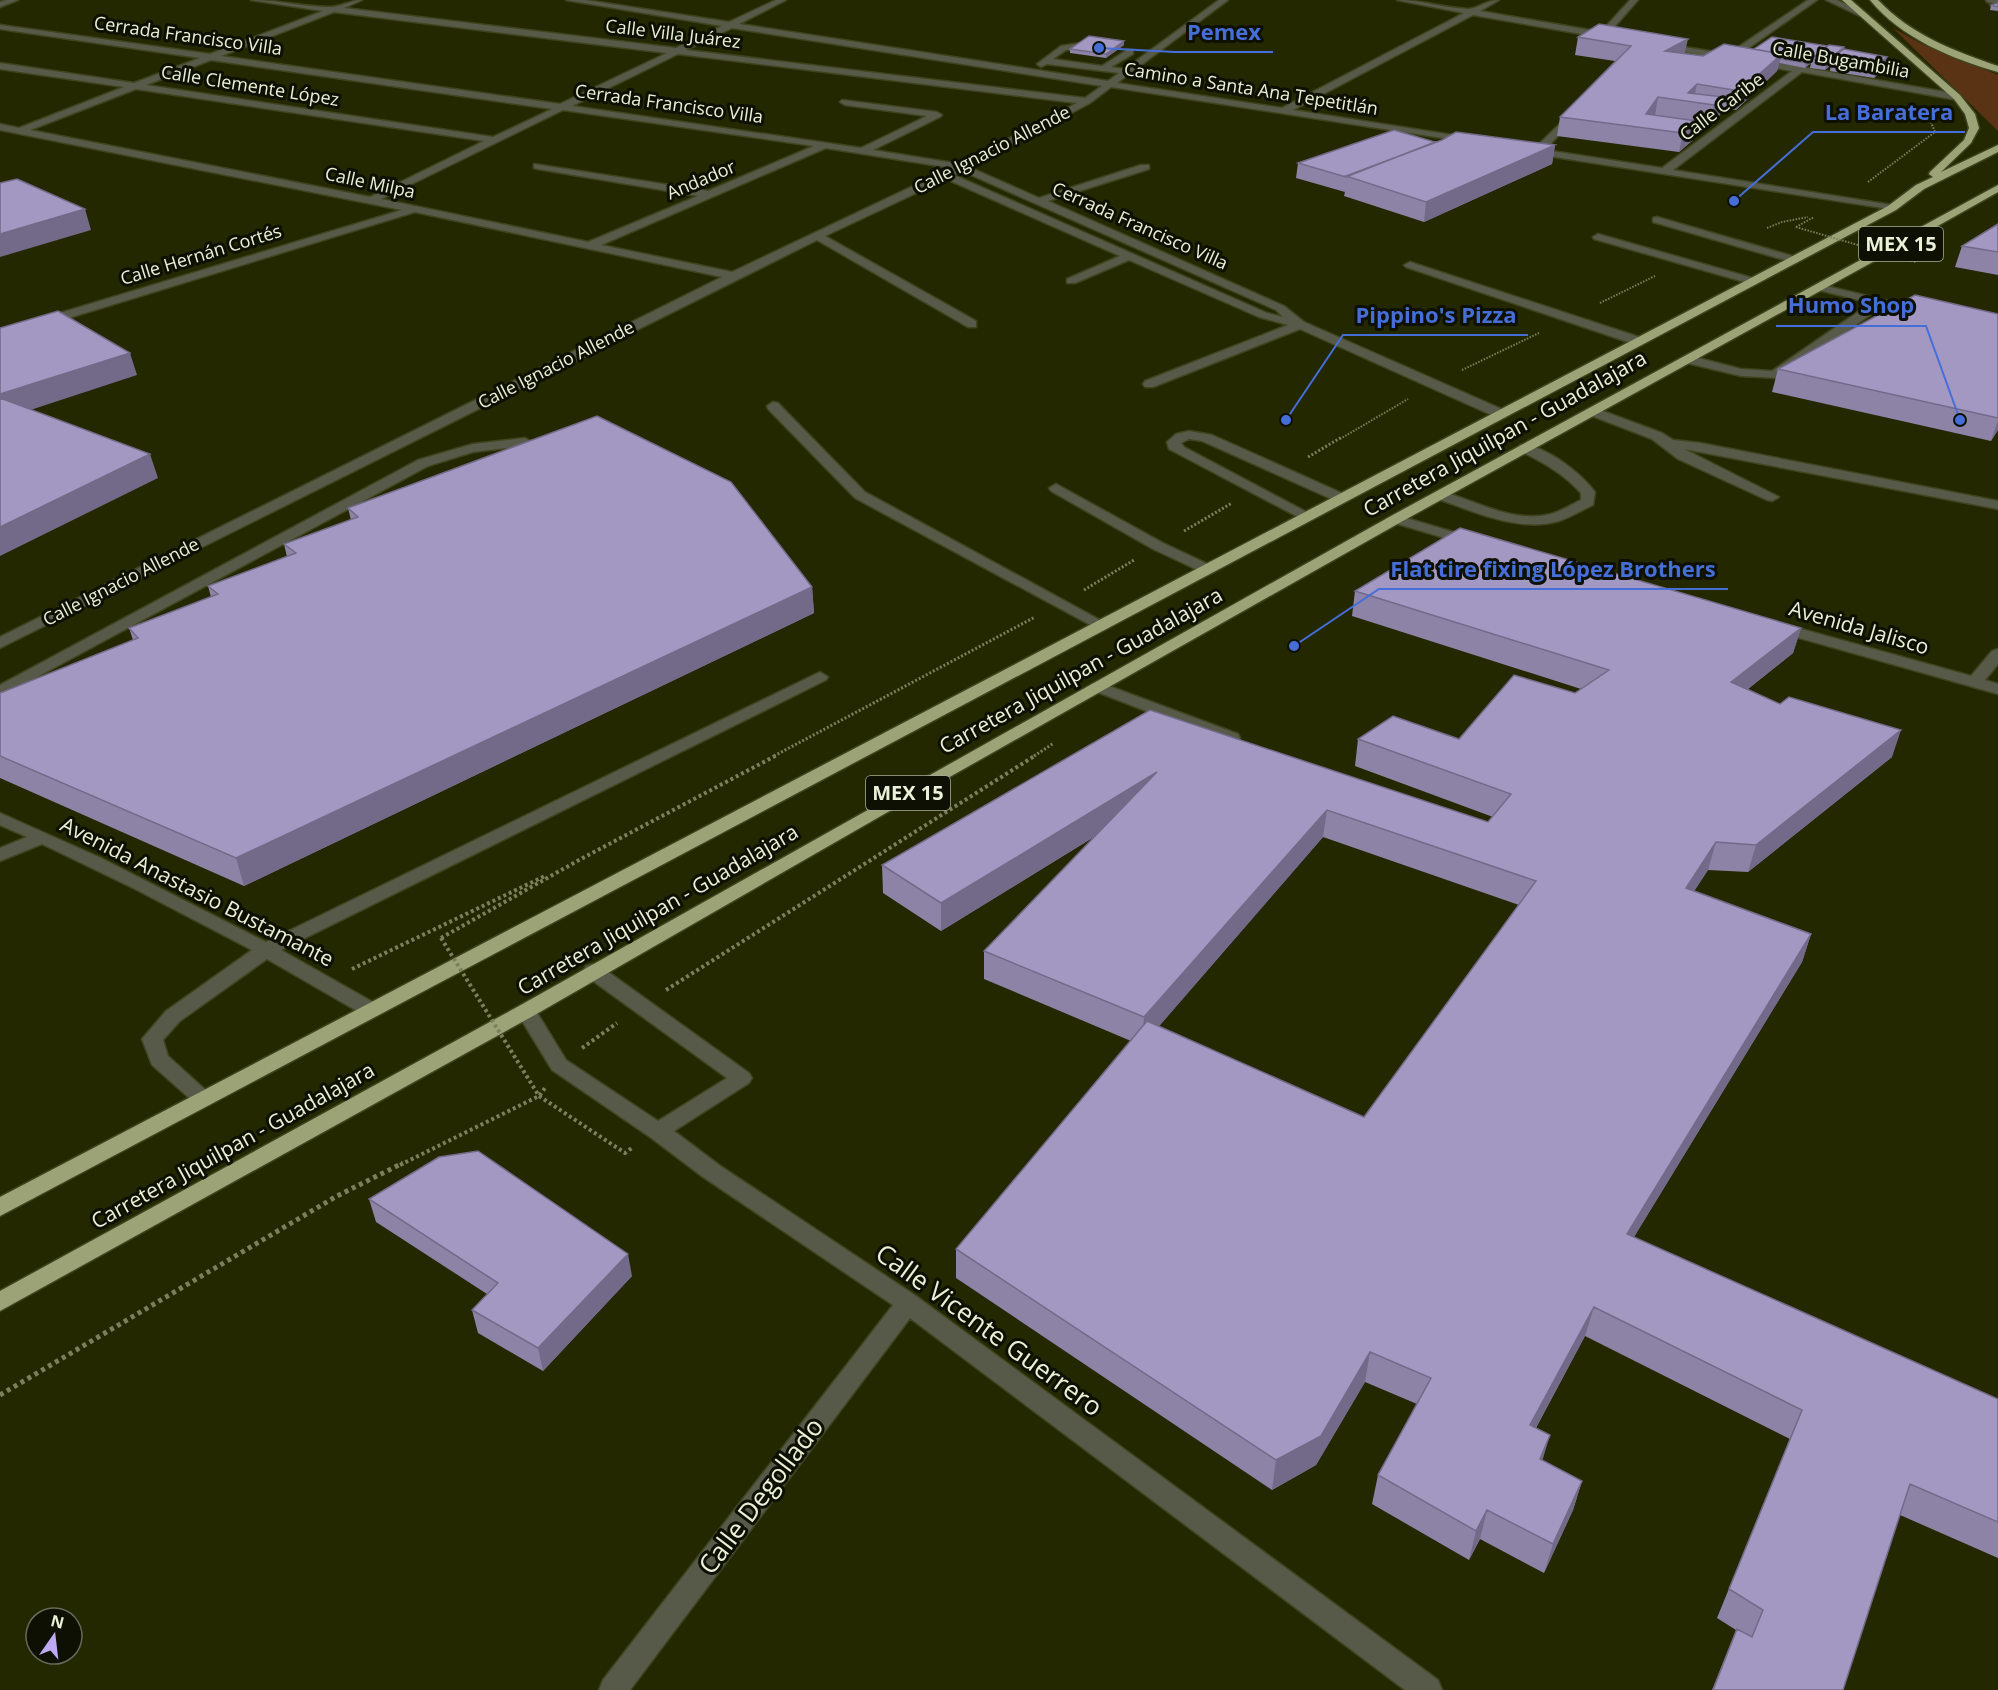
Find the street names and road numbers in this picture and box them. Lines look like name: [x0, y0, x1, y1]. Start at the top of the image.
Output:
street label: Cerrada Francisco Villa: [93, 10, 284, 60]
street label: Calle Villa Juárez: [604, 13, 742, 53]
street label: Calle Bugambilia: [1771, 35, 1912, 83]
street label: Camino a Santa Ana Tepetitlán: [1122, 56, 1380, 120]
street label: Calle Clemente López: [159, 59, 341, 111]
street label: Calle Caribe: [1674, 67, 1768, 146]
street label: Cerrada Francisco Villa: [574, 78, 765, 128]
street label: Calle Ignacio Allende: [909, 99, 1074, 199]
street label: Andador: [662, 154, 739, 204]
street label: Calle Milpa: [323, 161, 417, 203]
street label: Cerrada Francisco Villa: [1049, 176, 1232, 275]
street label: Calle Hernán Cortés: [117, 218, 284, 290]
road number: MEX 15: [1859, 227, 1943, 261]
street label: Calle Ignacio Allende: [473, 314, 638, 414]
street label: Carretera Jiquilpan - Guadalajara: [1358, 343, 1651, 523]
street label: Calle Ignacio Allende: [38, 531, 203, 631]
street label: Carretera Jiquilpan - Guadalajara: [934, 580, 1227, 760]
street label: Avenida Jalisco: [1786, 594, 1933, 660]
road number: MEX 15: [866, 776, 950, 810]
street label: Avenida Anastasio Bustamante: [56, 810, 339, 972]
street label: Carretera Jiquilpan - Guadalajara: [512, 817, 803, 1001]
street label: Carretera Jiquilpan - Guadalajara: [86, 1055, 379, 1235]
street label: Calle Vicente Guerrero: [869, 1235, 1110, 1424]
street label: Calle Degollado: [689, 1410, 831, 1581]

